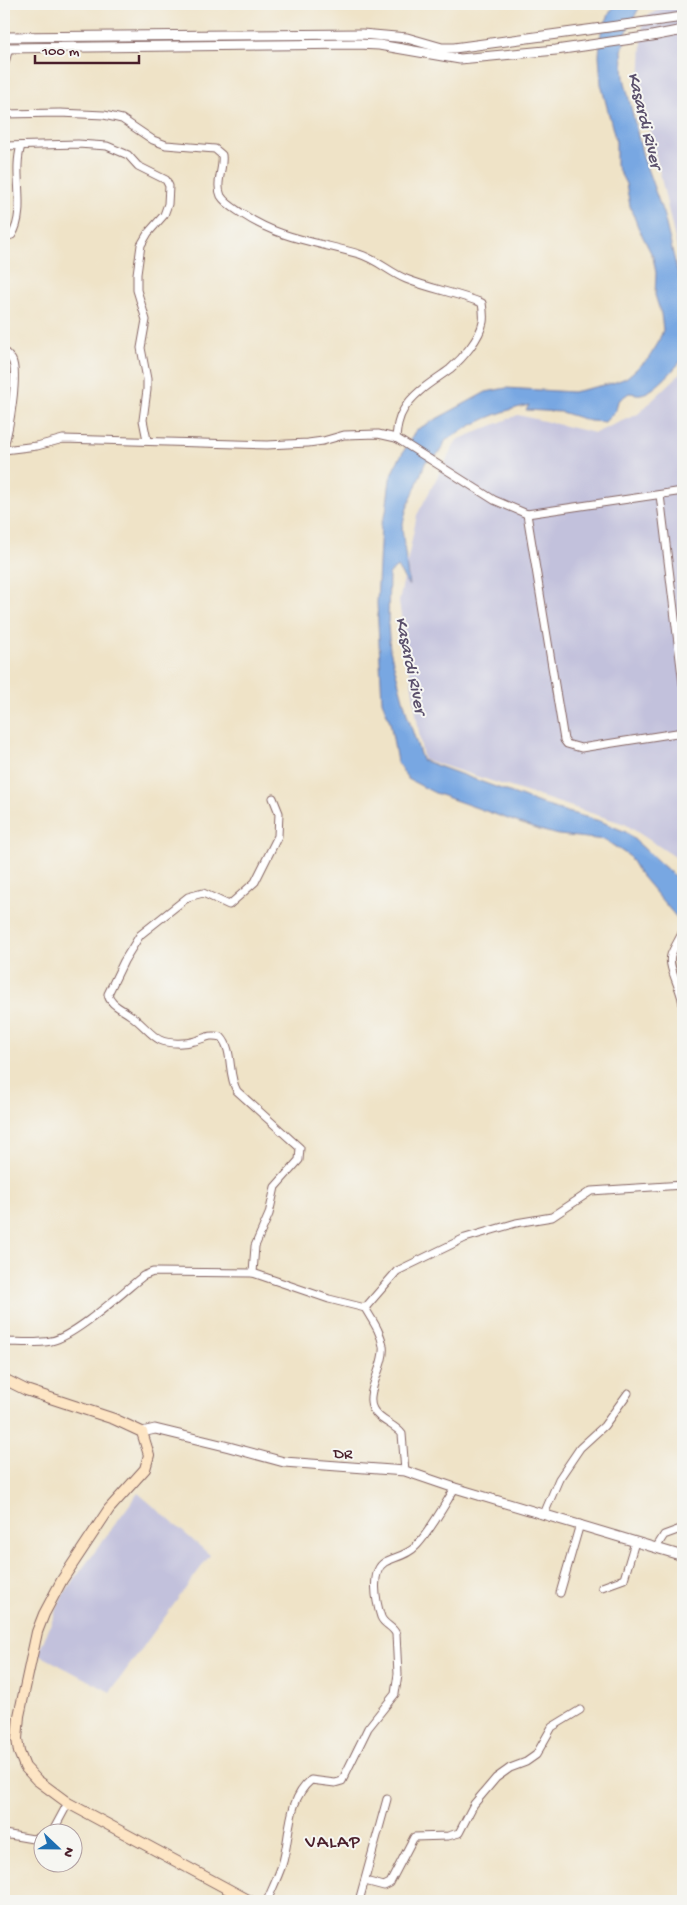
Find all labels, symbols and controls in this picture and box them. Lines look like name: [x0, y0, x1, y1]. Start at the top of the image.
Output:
scale bar: [35, 32, 139, 64]
text: 100 m: [41, 43, 80, 61]
water label: Kasardi River: [621, 70, 667, 174]
water label: Kasardi River: [389, 615, 431, 719]
street label: DR: [332, 1445, 353, 1466]
north arrow: [32, 1822, 82, 1872]
district label: VALAP: [304, 1832, 361, 1855]
text: N: [58, 1845, 77, 1859]

